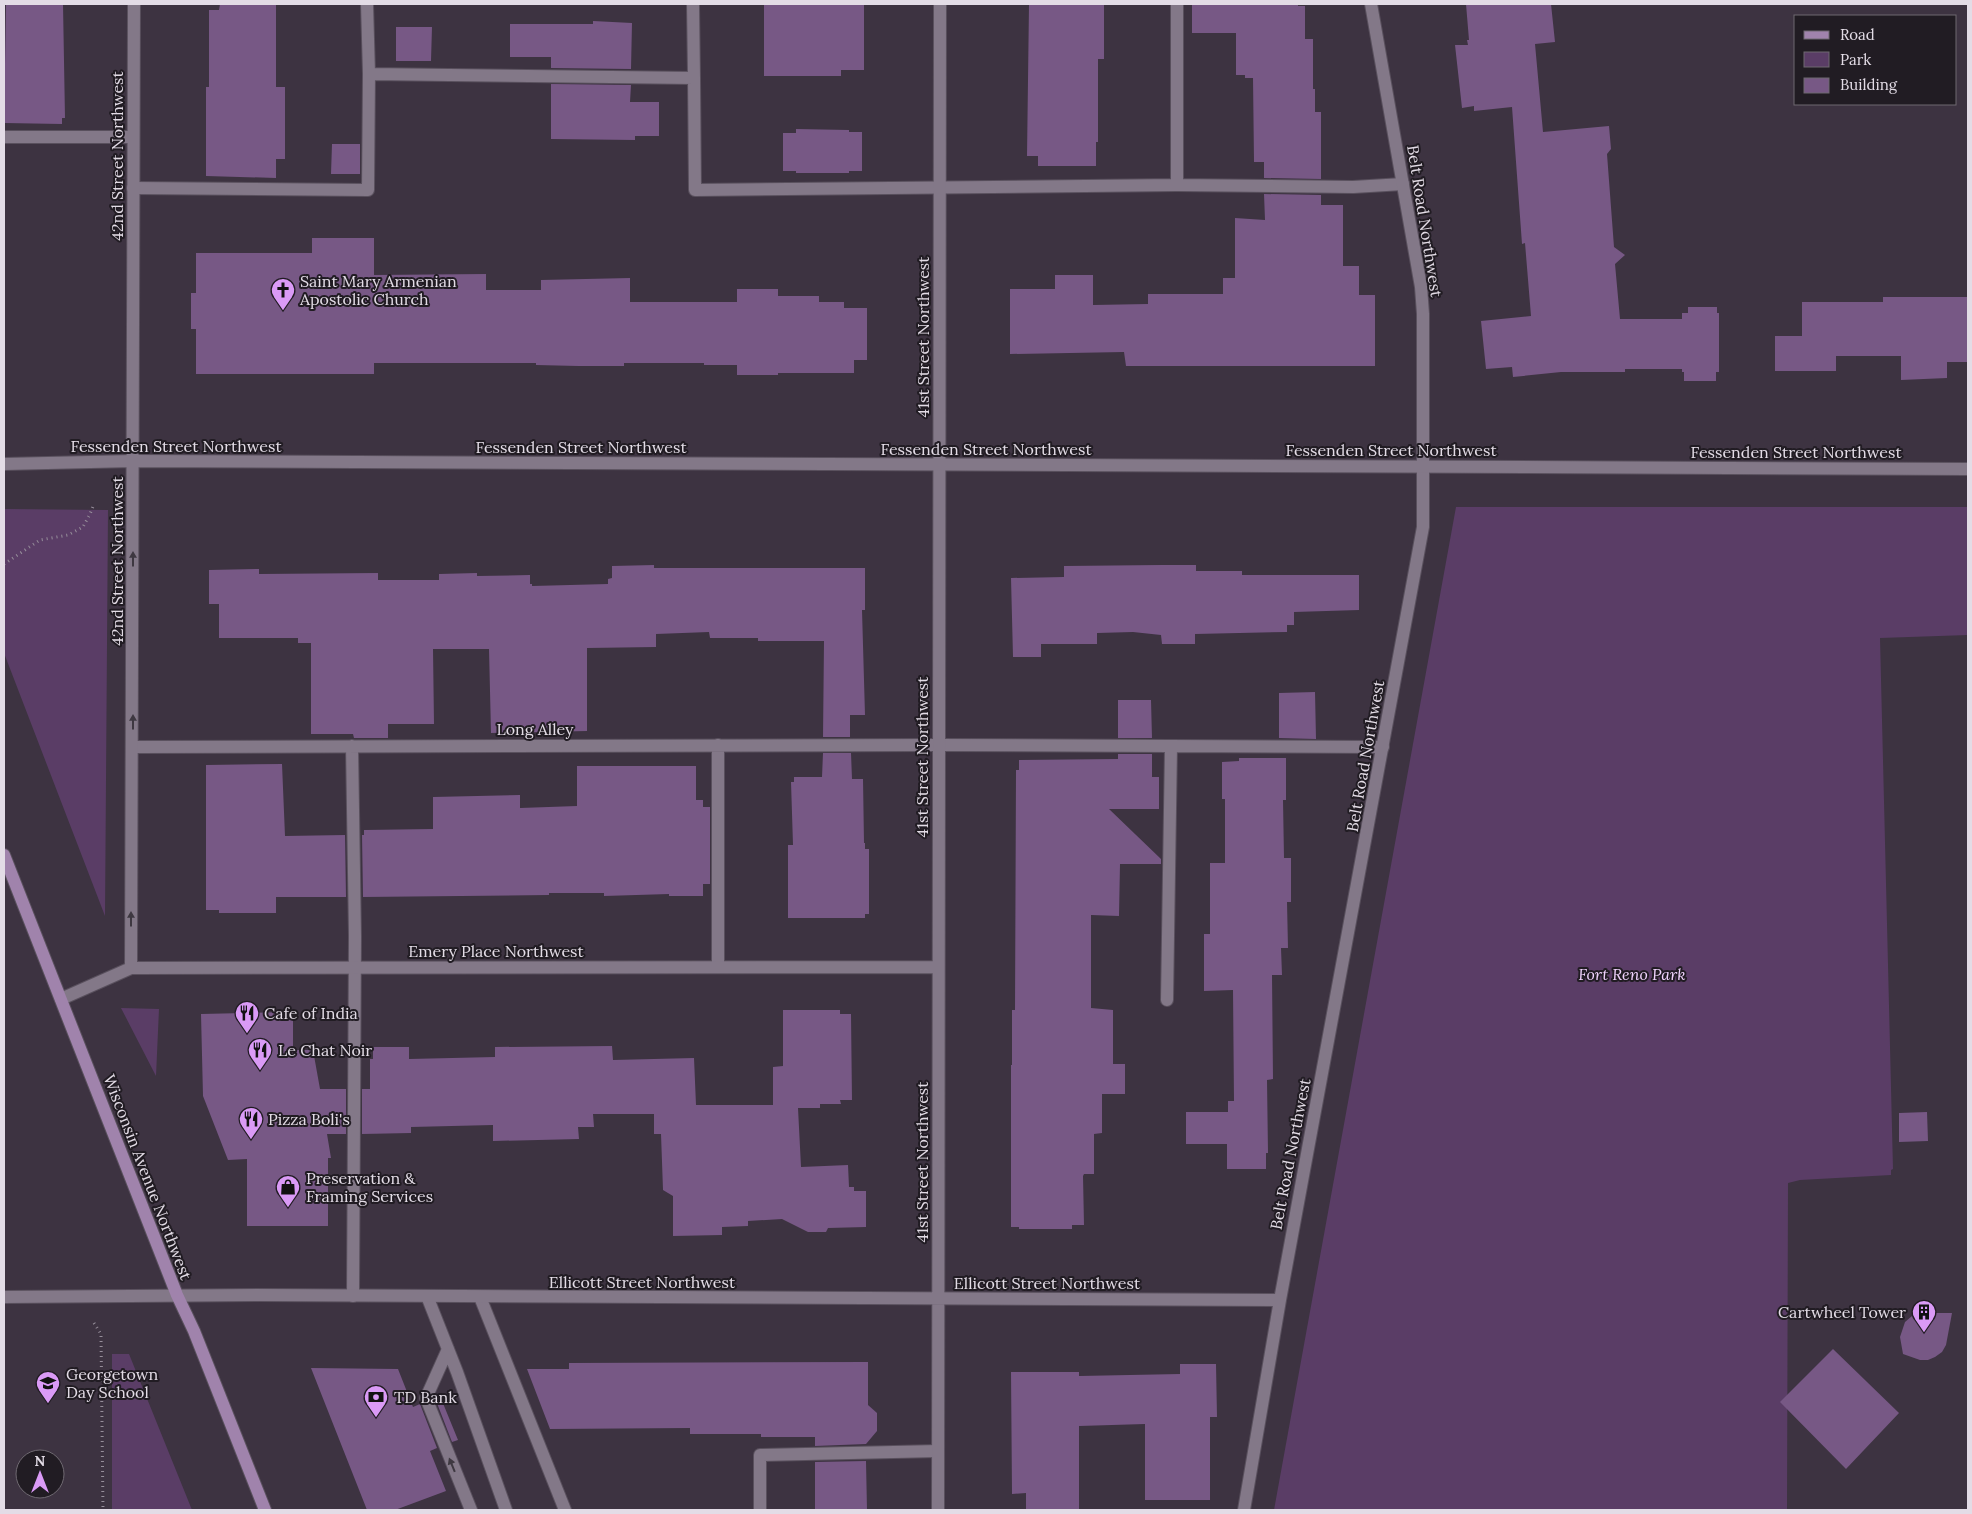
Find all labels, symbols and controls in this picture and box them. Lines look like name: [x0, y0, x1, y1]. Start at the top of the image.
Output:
legend: [1794, 15, 1957, 105]
text: Road: [1840, 25, 1875, 44]
text: Park: [1840, 50, 1871, 69]
street label: 42nd Street Northwest: [107, 71, 127, 241]
text: Building: [1840, 75, 1898, 94]
street label: Belt Road Northwest: [1403, 144, 1447, 299]
street label: 41st Street Northwest: [913, 256, 933, 417]
place label: Saint Mary Armenian Apostolic Church: [299, 271, 457, 309]
church icon: Saint Mary Armenian Apostolic Church: [270, 277, 296, 311]
street label: Fessenden Street Northwest: [70, 436, 282, 456]
street label: Fessenden Street Northwest: [475, 437, 687, 457]
street label: Fessenden Street Northwest: [880, 439, 1092, 459]
street label: Fessenden Street Northwest: [1285, 440, 1497, 460]
street label: Fessenden Street Northwest: [1690, 442, 1902, 462]
street label: 42nd Street Northwest: [107, 476, 127, 646]
one-way arrow: [129, 551, 137, 567]
street label: 41st Street Northwest: [912, 676, 932, 837]
street label: Belt Road Northwest: [1342, 678, 1388, 833]
one-way arrow: [129, 714, 137, 730]
street label: Long Alley: [496, 719, 574, 739]
one-way arrow: [128, 911, 136, 927]
street label: Emery Place Northwest: [408, 941, 584, 961]
park label: Fort Reno Park: [1578, 964, 1686, 984]
restaurant icon: Cafe of India: [234, 1000, 260, 1034]
place label: Cafe of India: [264, 1003, 358, 1023]
restaurant icon: Le Chat Noir: [247, 1037, 273, 1071]
place label: Le Chat Noir: [278, 1040, 372, 1060]
street label: Wisconsin Avenue Northwest: [100, 1071, 197, 1283]
street label: Belt Road Northwest: [1266, 1076, 1315, 1231]
street label: 41st Street Northwest: [912, 1081, 932, 1242]
restaurant icon: Pizza Boli's: [238, 1106, 264, 1140]
place label: Pizza Boli's: [268, 1109, 350, 1129]
place label: Preservation & Framing Services: [306, 1168, 433, 1206]
shop icon: Preservation & Framing Services: [275, 1174, 301, 1208]
street label: Ellicott Street Northwest: [549, 1272, 736, 1292]
street label: Ellicott Street Northwest: [954, 1273, 1141, 1293]
building icon: Cartwheel Tower: [1911, 1299, 1937, 1333]
place label: Cartwheel Tower: [1778, 1302, 1906, 1322]
place label: Georgetown Day School: [66, 1364, 159, 1402]
school or university icon: Georgetown Day School: [35, 1370, 61, 1404]
bank icon: TD Bank: [363, 1384, 389, 1418]
place label: TD Bank: [394, 1387, 457, 1407]
north arrow: [15, 1449, 65, 1499]
text: N: [35, 1452, 46, 1470]
one-way arrow: [448, 1458, 456, 1472]

